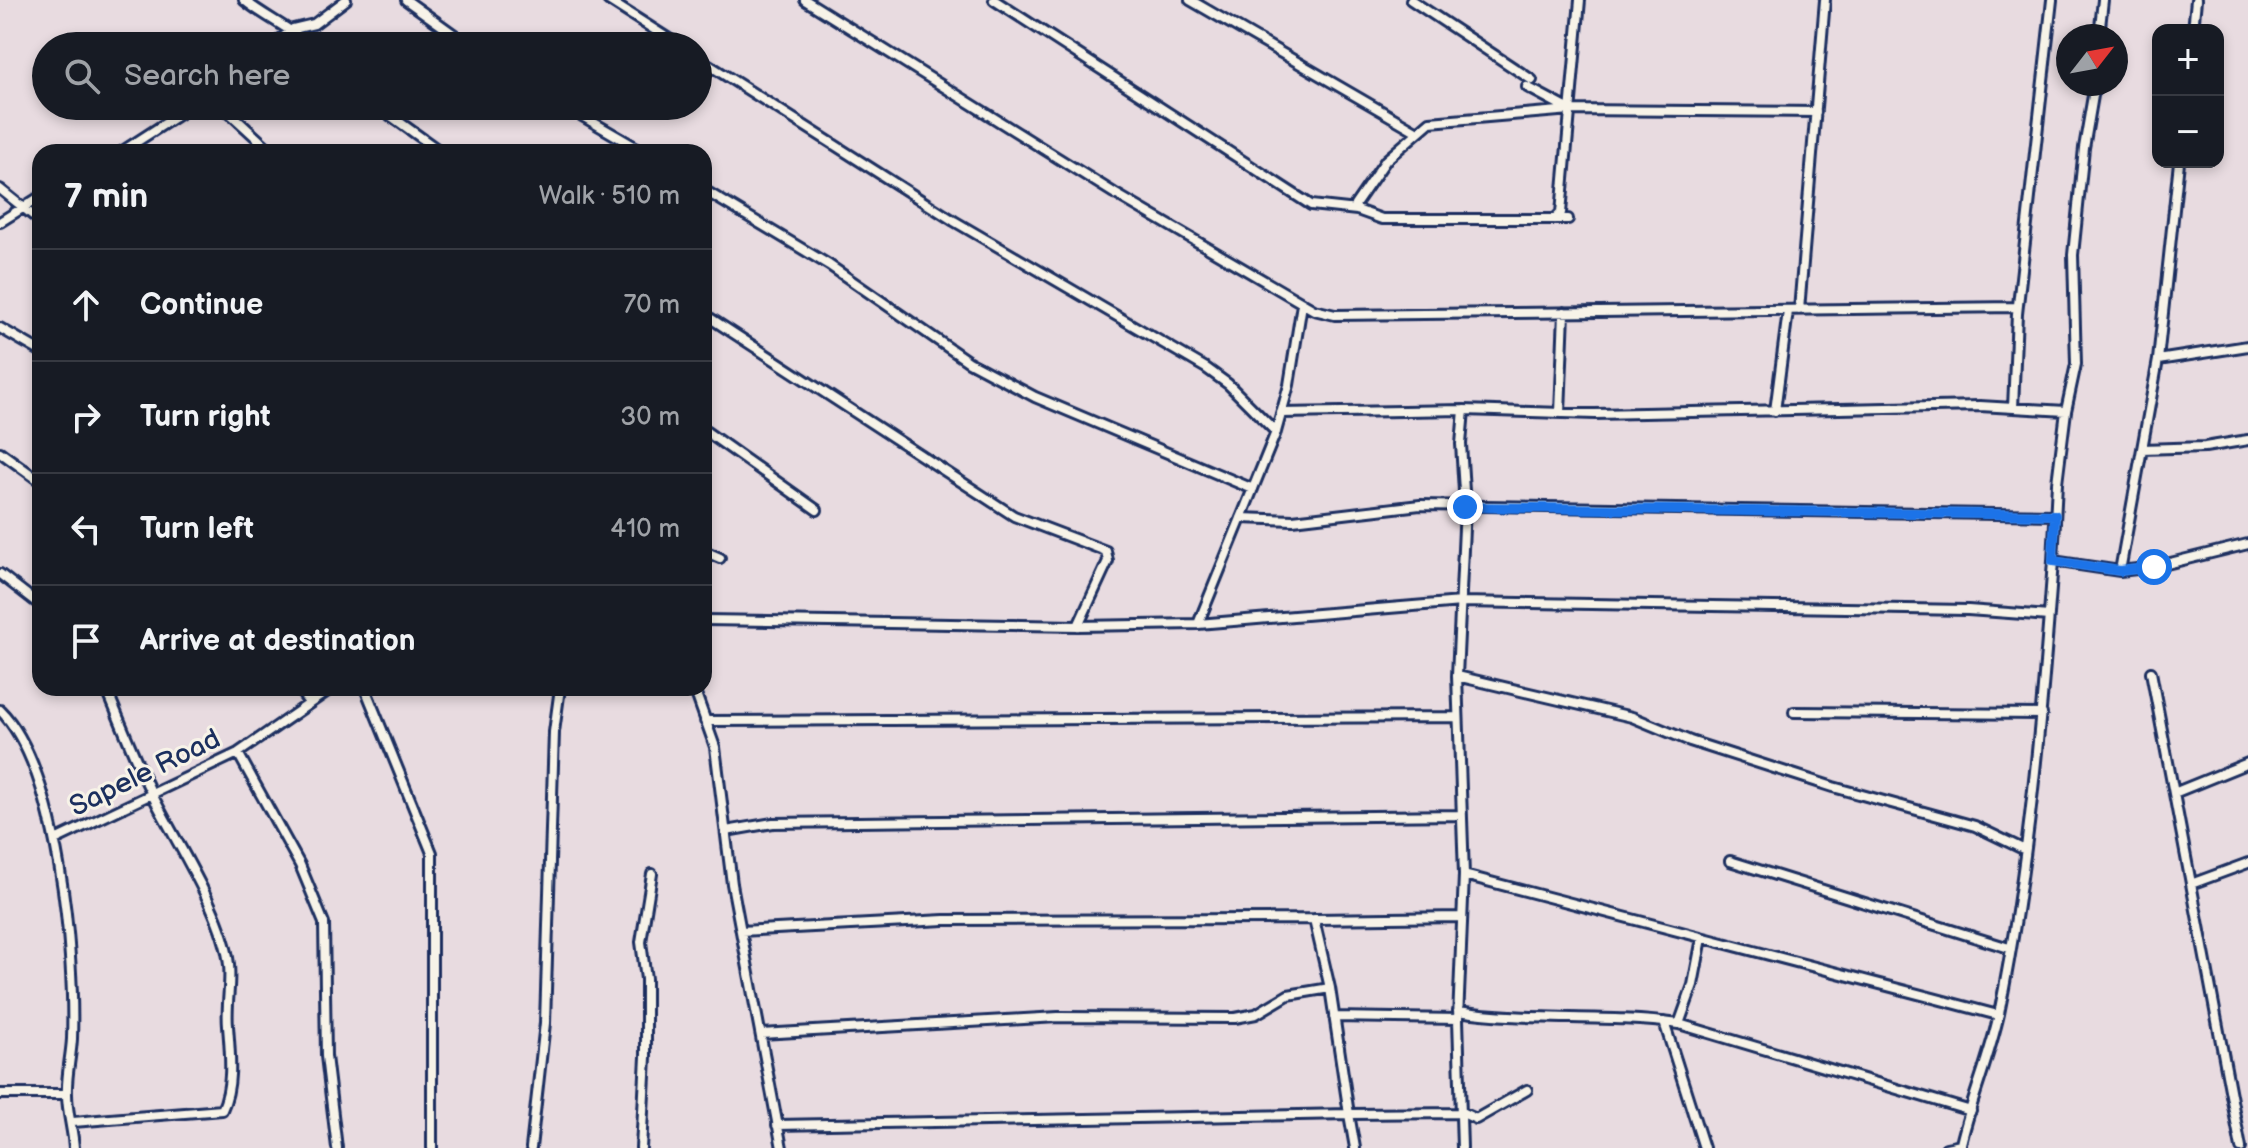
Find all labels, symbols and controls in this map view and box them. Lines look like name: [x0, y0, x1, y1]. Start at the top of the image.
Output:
north arrow: [2056, 24, 2128, 96]
map controls: [2152, 24, 2224, 168]
button: +: [2152, 24, 2224, 96]
search box: [32, 32, 712, 120]
icon: search: [60, 54, 104, 98]
text: Search here: [124, 58, 290, 94]
button: −: [2152, 96, 2224, 168]
text: 7 min: [64, 176, 148, 217]
text: Walk · 510 m: [539, 181, 680, 212]
icon: ahead: [64, 283, 108, 327]
text: Continue: [140, 287, 263, 323]
text: 70 m: [623, 290, 680, 321]
icon: right: [64, 395, 108, 439]
text: Turn right: [140, 399, 271, 435]
text: 30 m: [620, 402, 680, 433]
route end: [1447, 489, 1483, 525]
icon: left: [64, 507, 108, 551]
text: Turn left: [140, 511, 254, 547]
text: 410 m: [610, 514, 680, 545]
route start: [2136, 549, 2172, 585]
icon: arrive: [64, 619, 108, 663]
text: Arrive at destination: [140, 623, 416, 659]
street label: Sapele Road: [64, 722, 226, 824]

